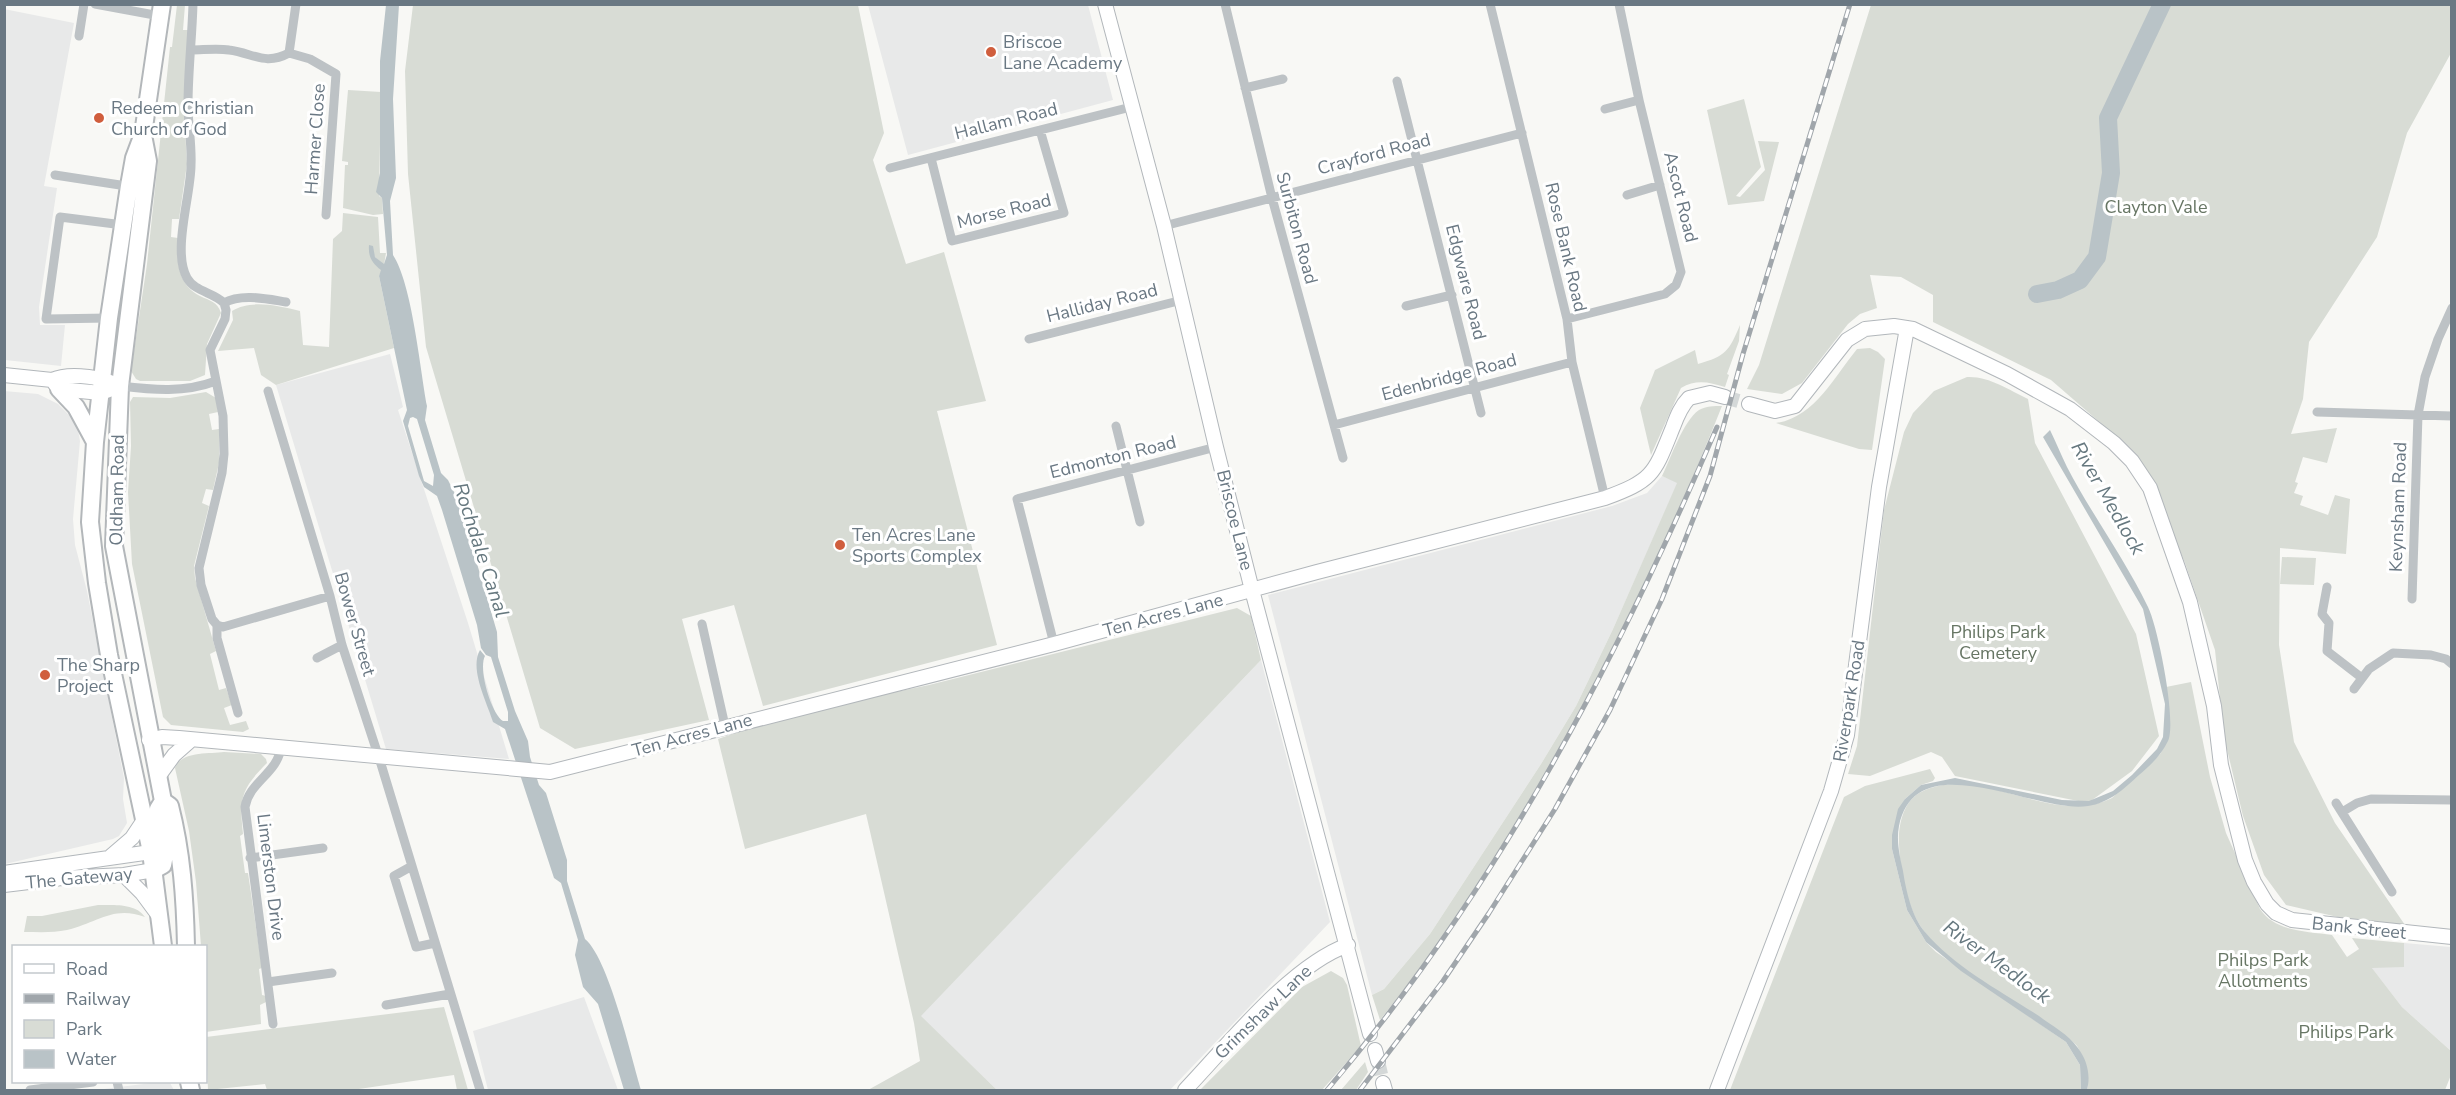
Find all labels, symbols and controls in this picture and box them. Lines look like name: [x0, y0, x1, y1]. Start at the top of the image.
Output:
place label: Briscoe Lane Academy: [1003, 30, 1123, 75]
marker: Briscoe Lane Academy: [984, 45, 998, 59]
street label: Harmer Close: [299, 83, 331, 195]
place label: Redeem Christian Church of God: [111, 96, 254, 141]
street label: Hallam Road: [952, 97, 1060, 145]
marker: Redeem Christian Church of God: [92, 111, 106, 125]
street label: Crayford Road: [1315, 127, 1433, 181]
street label: Ascot Road: [1658, 149, 1704, 245]
street label: Surbiton Road: [1270, 169, 1324, 287]
street label: Rose Bank Road: [1539, 180, 1593, 314]
street label: Morse Road: [954, 188, 1054, 234]
park label: Clayton Vale: [2104, 195, 2208, 219]
street label: Edgware Road: [1440, 222, 1492, 342]
street label: Halliday Road: [1044, 278, 1160, 328]
street label: Edenbridge Road: [1379, 347, 1519, 407]
street label: Edmonton Road: [1047, 430, 1179, 484]
street label: Oldham Road: [104, 434, 130, 546]
water label: River Medlock: [2065, 436, 2152, 560]
street label: Keynsham Road: [2384, 441, 2412, 573]
street label: Briscoe Lane: [1211, 467, 1259, 573]
water label: Rochdale Canal: [446, 479, 516, 621]
place label: Ten Acres Lane Sports Complex: [852, 523, 982, 568]
marker: Ten Acres Lane Sports Complex: [833, 538, 847, 552]
street label: Bower Street: [329, 569, 381, 679]
street label: Ten Acres Lane: [1100, 587, 1226, 643]
park label: Philips Park Cemetery: [1950, 620, 2047, 665]
street label: Riverpark Road: [1827, 638, 1871, 764]
place label: The Sharp Project: [57, 653, 140, 698]
marker: The Sharp Project: [38, 668, 52, 682]
street label: Ten Acres Lane: [629, 707, 755, 763]
street label: Limerston Drive: [251, 812, 291, 942]
street label: The Gateway: [25, 861, 134, 895]
street label: Bank Street: [2311, 911, 2408, 945]
water label: River Medlock: [1938, 914, 2057, 1011]
legend: [12, 945, 207, 1083]
park label: Philps Park Allotments: [2218, 948, 2309, 993]
text: Road: [66, 957, 108, 981]
street label: Grimshaw Lane: [1209, 959, 1317, 1065]
text: Railway: [66, 987, 131, 1011]
text: Park: [66, 1017, 103, 1041]
park label: Philips Park: [2298, 1020, 2395, 1044]
text: Water: [66, 1047, 117, 1071]

